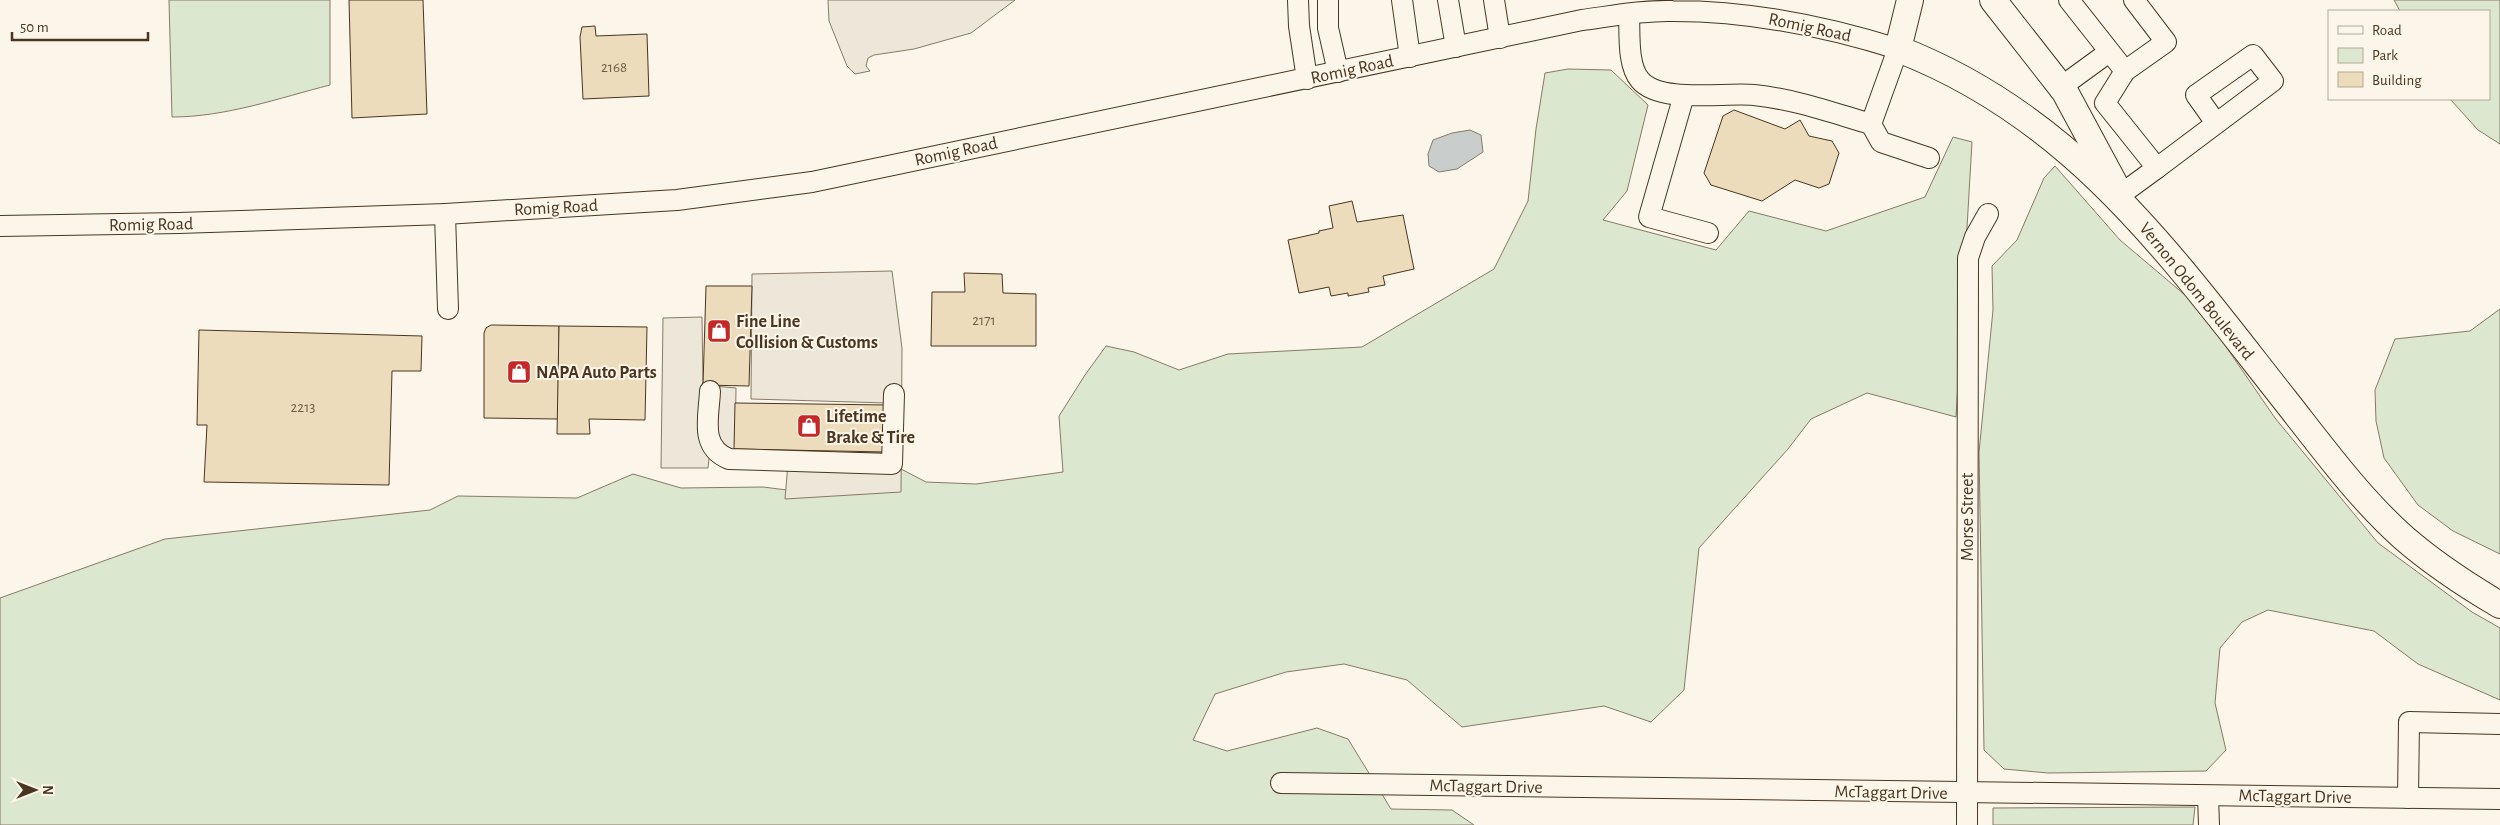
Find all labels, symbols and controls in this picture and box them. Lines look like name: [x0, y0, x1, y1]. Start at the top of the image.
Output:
scale bar: [12, 10, 149, 42]
street label: Romig Road: [1767, 10, 1853, 46]
legend: [2328, 10, 2490, 100]
text: 50 m: [20, 20, 49, 35]
text: Road: [2372, 23, 2402, 38]
text: Park: [2372, 48, 2398, 63]
street label: Romig Road: [1309, 52, 1395, 88]
house number: 2168: [601, 60, 627, 75]
text: Building: [2372, 73, 2422, 88]
street label: Romig Road: [913, 134, 999, 170]
street label: Romig Road: [513, 197, 599, 219]
street label: Romig Road: [109, 215, 193, 235]
street label: Vernon Odom Boulevard: [2135, 219, 2257, 364]
place label: Fine Line Collision & Customs: [736, 313, 878, 352]
house number: 2171: [972, 313, 996, 328]
shop icon: Fine Line Collision & Customs: [706, 318, 732, 344]
shop icon: NAPA Auto Parts: [506, 359, 532, 385]
place label: NAPA Auto Parts: [536, 364, 657, 382]
house number: 2213: [291, 400, 316, 415]
place label: Lifetime Brake & Tire: [826, 408, 915, 447]
shop icon: Lifetime Brake & Tire: [796, 413, 822, 439]
street label: Morse Street: [1959, 472, 1977, 561]
north arrow: [10, 765, 60, 815]
street label: McTaggart Drive: [1429, 777, 1543, 797]
street label: McTaggart Drive: [1834, 783, 1948, 803]
text: N: [40, 785, 54, 795]
street label: McTaggart Drive: [2238, 787, 2352, 807]

